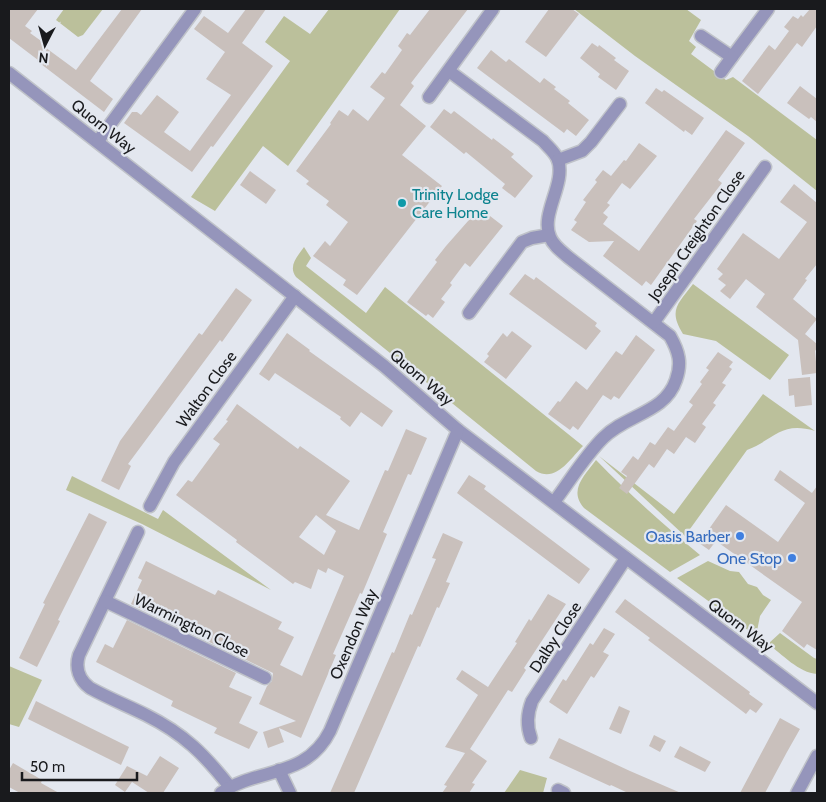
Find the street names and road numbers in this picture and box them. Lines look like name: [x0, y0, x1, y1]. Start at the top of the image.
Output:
street label: Quorn Way: [68, 95, 140, 158]
street label: Joseph Creighton Close: [644, 166, 749, 305]
street label: Quorn Way: [386, 345, 457, 409]
street label: Walton Close: [172, 347, 240, 431]
street label: Oxendon Way: [326, 586, 381, 682]
street label: Warmington Close: [131, 589, 252, 661]
street label: Quorn Way: [704, 595, 777, 656]
street label: Dalby Close: [526, 598, 585, 676]

